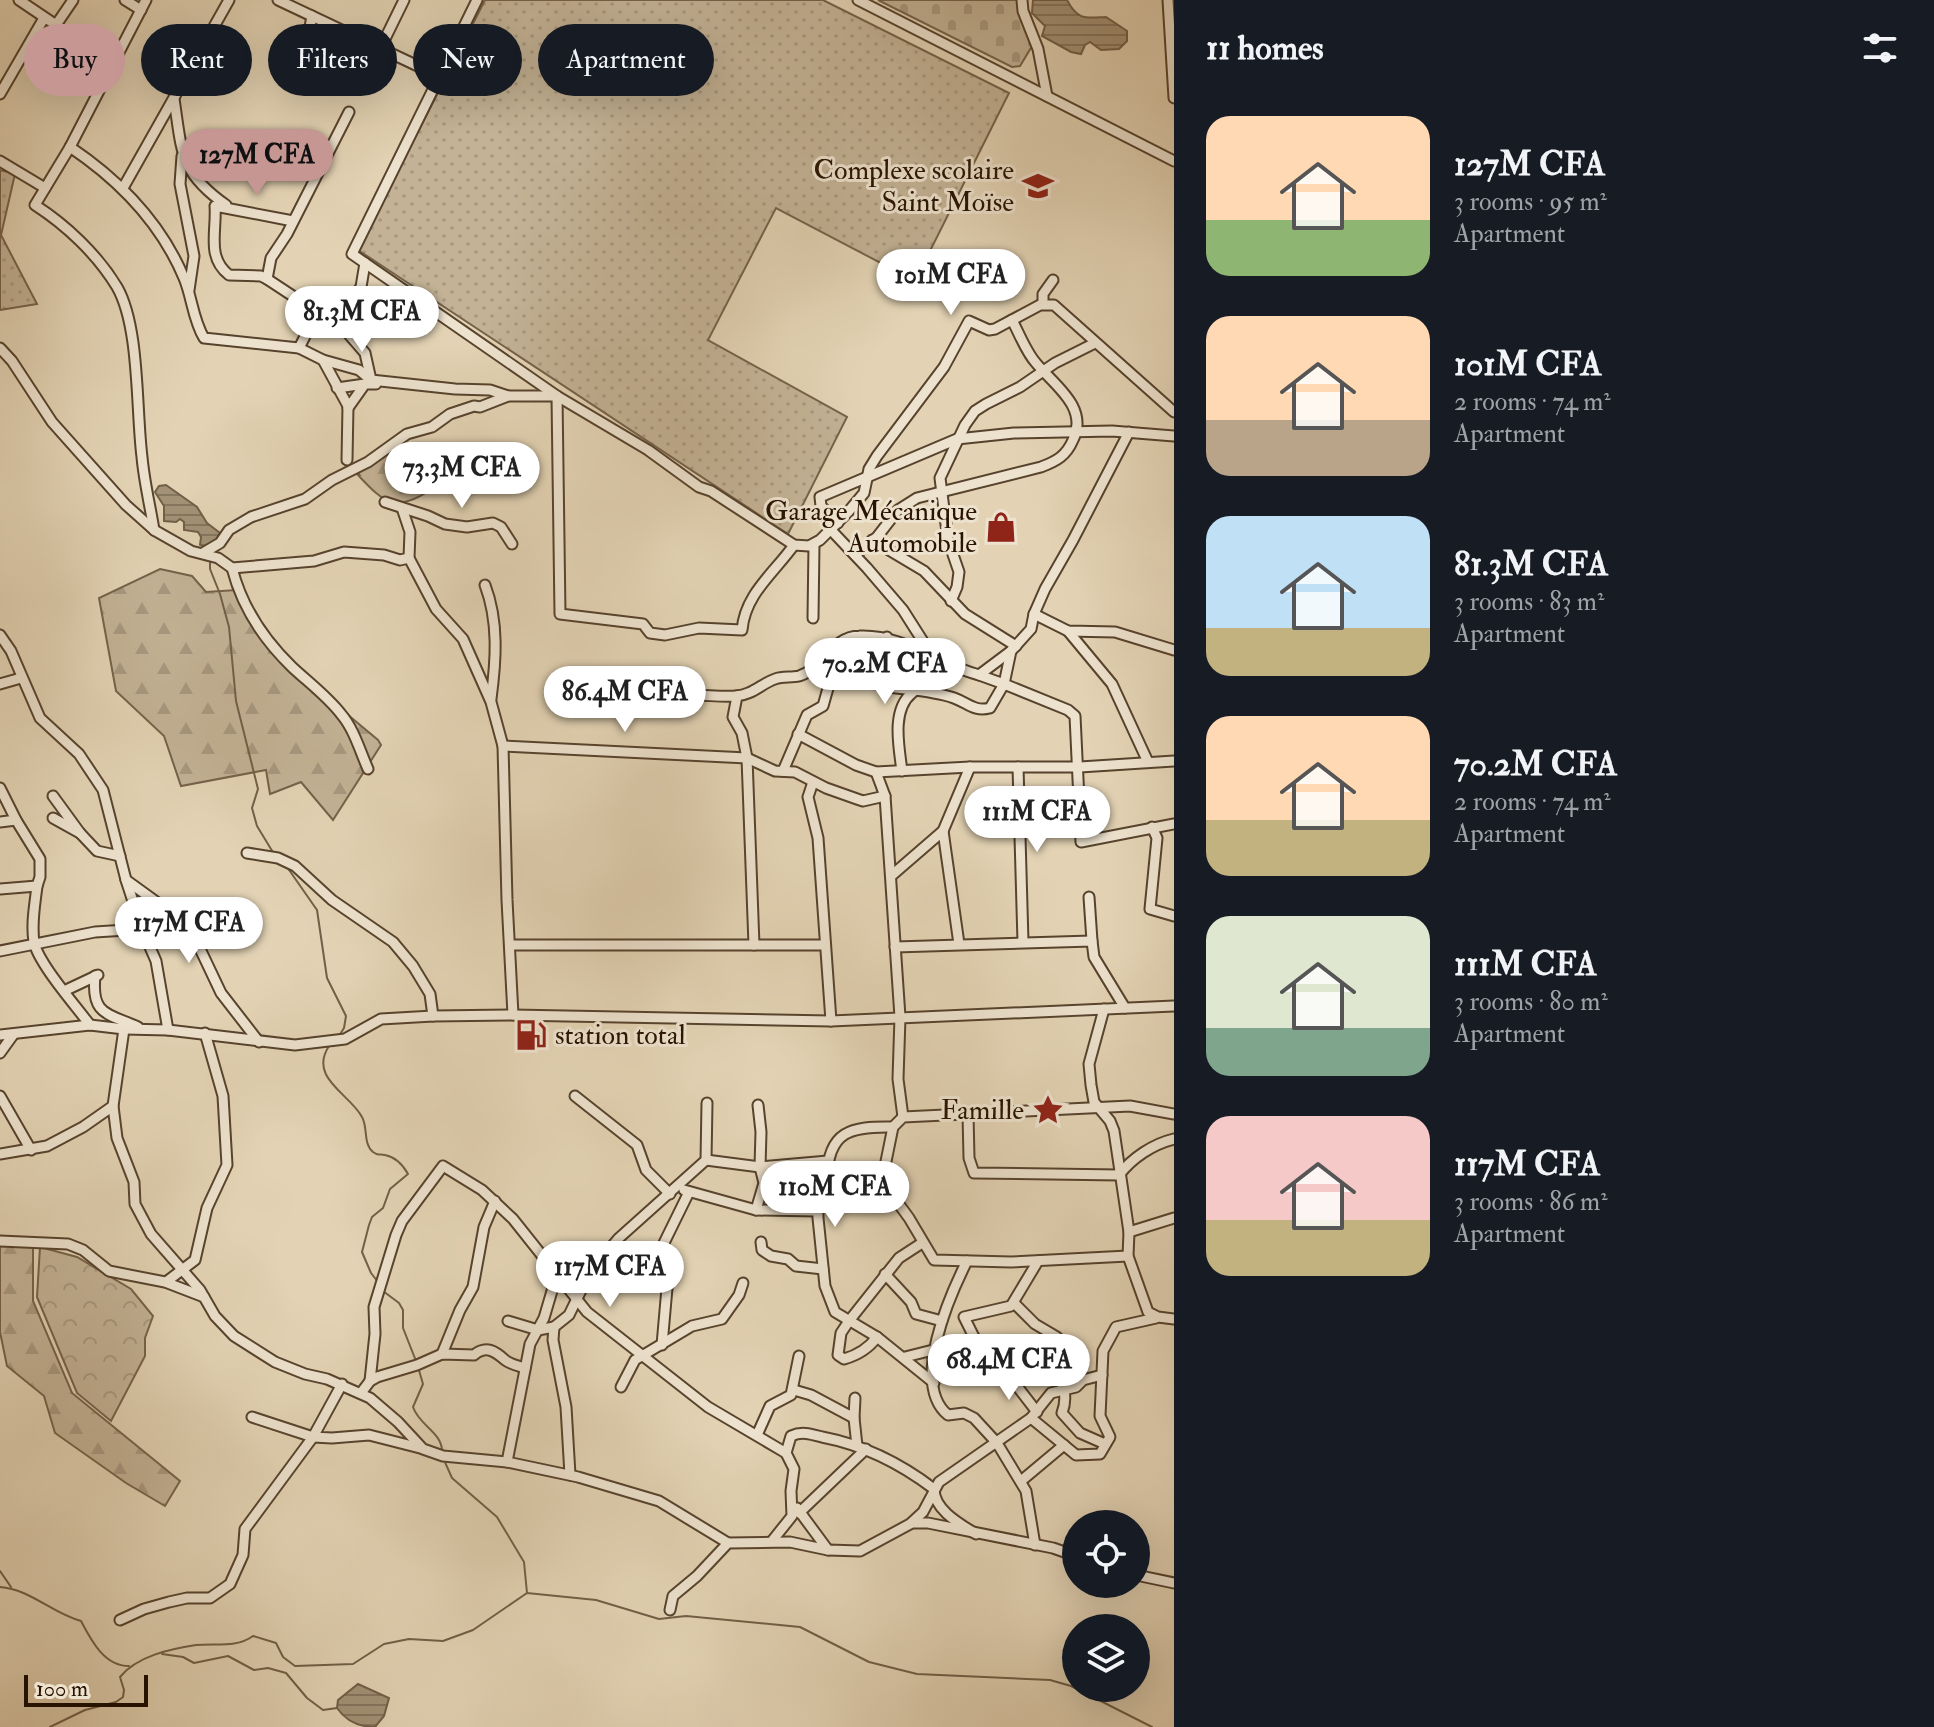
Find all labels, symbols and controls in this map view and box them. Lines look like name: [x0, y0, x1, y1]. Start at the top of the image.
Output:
chip: Buy: [24, 24, 125, 96]
chip: Rent: [141, 24, 252, 96]
chip: Filters: [268, 24, 397, 96]
chip: New: [413, 24, 522, 96]
chip: Apartment: [538, 24, 714, 96]
icon: filters: [1858, 26, 1902, 70]
text: 11 homes: [1206, 27, 1324, 70]
pin: 127M CFA: [174, 129, 340, 197]
text: 127M CFA: [199, 139, 315, 171]
text: 127M CFA: [1454, 143, 1606, 186]
icon: home: [1270, 148, 1366, 244]
place label: Complexe scolaire Saint Moïse: [813, 153, 1014, 220]
school or university icon: Complexe scolaire Saint Moïse: [1021, 169, 1055, 203]
text: 3 rooms · 95 m²: [1454, 186, 1607, 218]
text: Apartment: [1454, 218, 1565, 250]
pin: 101M CFA: [868, 249, 1034, 317]
text: 101M CFA: [894, 259, 1008, 291]
pin: 81.3M CFA: [270, 286, 454, 354]
text: 81.3M CFA: [303, 296, 421, 328]
text: 101M CFA: [1454, 343, 1602, 386]
icon: home: [1270, 348, 1366, 444]
text: 2 rooms · 74 m²: [1454, 386, 1611, 418]
text: Apartment: [1454, 418, 1565, 450]
pin: 73.3M CFA: [370, 442, 554, 510]
text: 73.3M CFA: [403, 452, 521, 484]
place label: Garage Mécanique Automobile: [765, 494, 977, 561]
shop icon: Garage Mécanique Automobile: [984, 510, 1018, 544]
text: 81.3M CFA: [1454, 543, 1609, 586]
icon: home: [1270, 548, 1366, 644]
text: 3 rooms · 83 m²: [1454, 586, 1604, 618]
text: Apartment: [1454, 618, 1565, 650]
pin: 70.2M CFA: [793, 638, 977, 706]
text: 70.2M CFA: [822, 648, 948, 680]
pin: 86.4M CFA: [533, 666, 717, 734]
text: 86.4M CFA: [562, 676, 688, 708]
text: 70.2M CFA: [1454, 743, 1618, 786]
icon: home: [1270, 748, 1366, 844]
pin: 111M CFA: [954, 786, 1120, 854]
text: 2 rooms · 74 m²: [1454, 786, 1611, 818]
text: 111M CFA: [982, 796, 1092, 828]
text: Apartment: [1454, 818, 1565, 850]
pin: 117M CFA: [106, 897, 272, 965]
text: 117M CFA: [133, 907, 245, 939]
text: 111M CFA: [1454, 943, 1597, 986]
icon: home: [1270, 948, 1366, 1044]
text: 3 rooms · 80 m²: [1454, 986, 1608, 1018]
fuel station icon: station total: [514, 1018, 548, 1052]
place label: station total: [555, 1018, 686, 1053]
text: Apartment: [1454, 1018, 1565, 1050]
place label: Famille: [941, 1093, 1024, 1128]
place icon: Famille: [1031, 1093, 1065, 1127]
text: 117M CFA: [1454, 1143, 1601, 1186]
icon: home: [1270, 1148, 1366, 1244]
pin: 110M CFA: [752, 1161, 918, 1229]
text: 110M CFA: [778, 1171, 892, 1203]
text: 3 rooms · 86 m²: [1454, 1186, 1608, 1218]
text: Apartment: [1454, 1218, 1565, 1250]
pin: 117M CFA: [527, 1241, 693, 1309]
text: 117M CFA: [554, 1251, 666, 1283]
pin: 68.4M CFA: [917, 1334, 1101, 1402]
text: 68.4M CFA: [946, 1344, 1072, 1376]
map controls: [1062, 1510, 1150, 1702]
button: locate: [1062, 1510, 1150, 1598]
button: layers: [1062, 1614, 1150, 1702]
scale bar: [24, 1671, 148, 1707]
text: 100 m: [36, 1675, 88, 1703]

